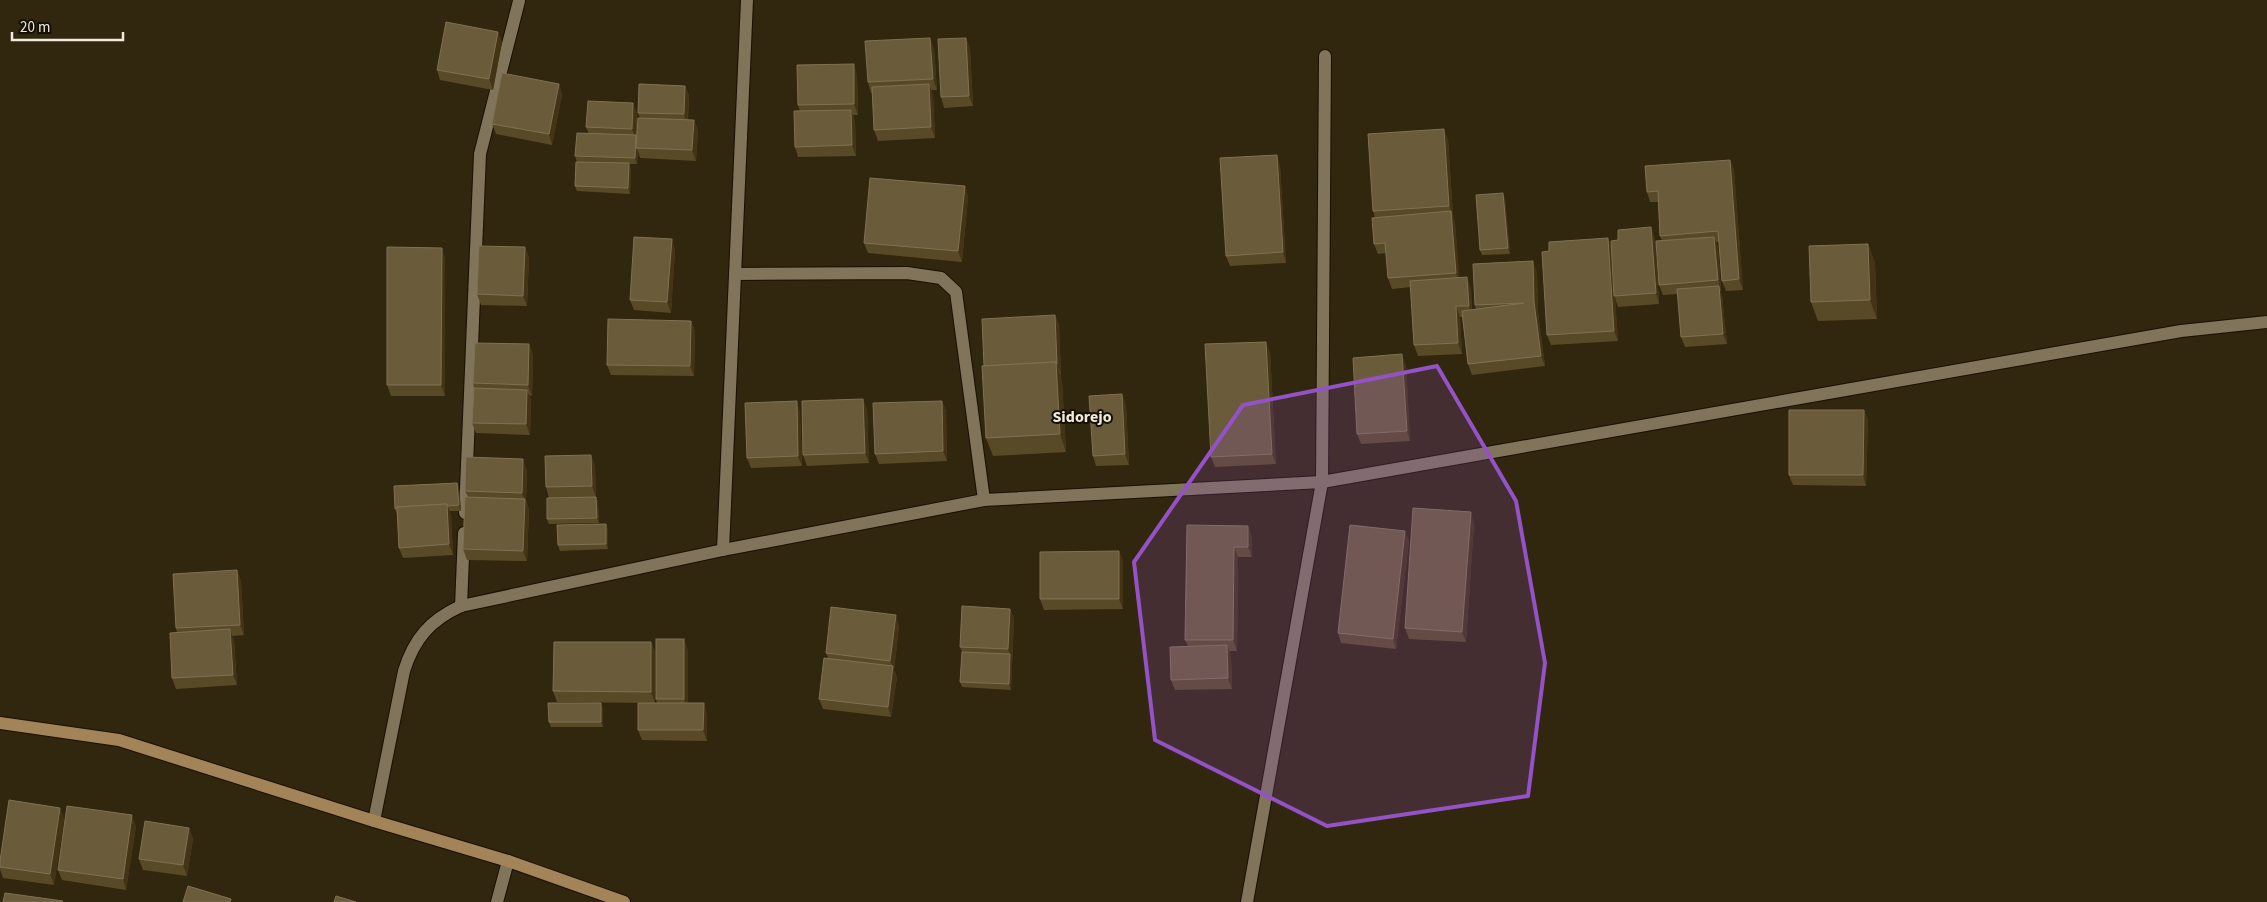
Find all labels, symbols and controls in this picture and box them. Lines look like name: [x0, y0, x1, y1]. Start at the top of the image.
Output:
scale bar: [12, 10, 124, 42]
text: 20 m: [20, 17, 50, 38]
district label: Sidorejo: [1052, 406, 1112, 428]

